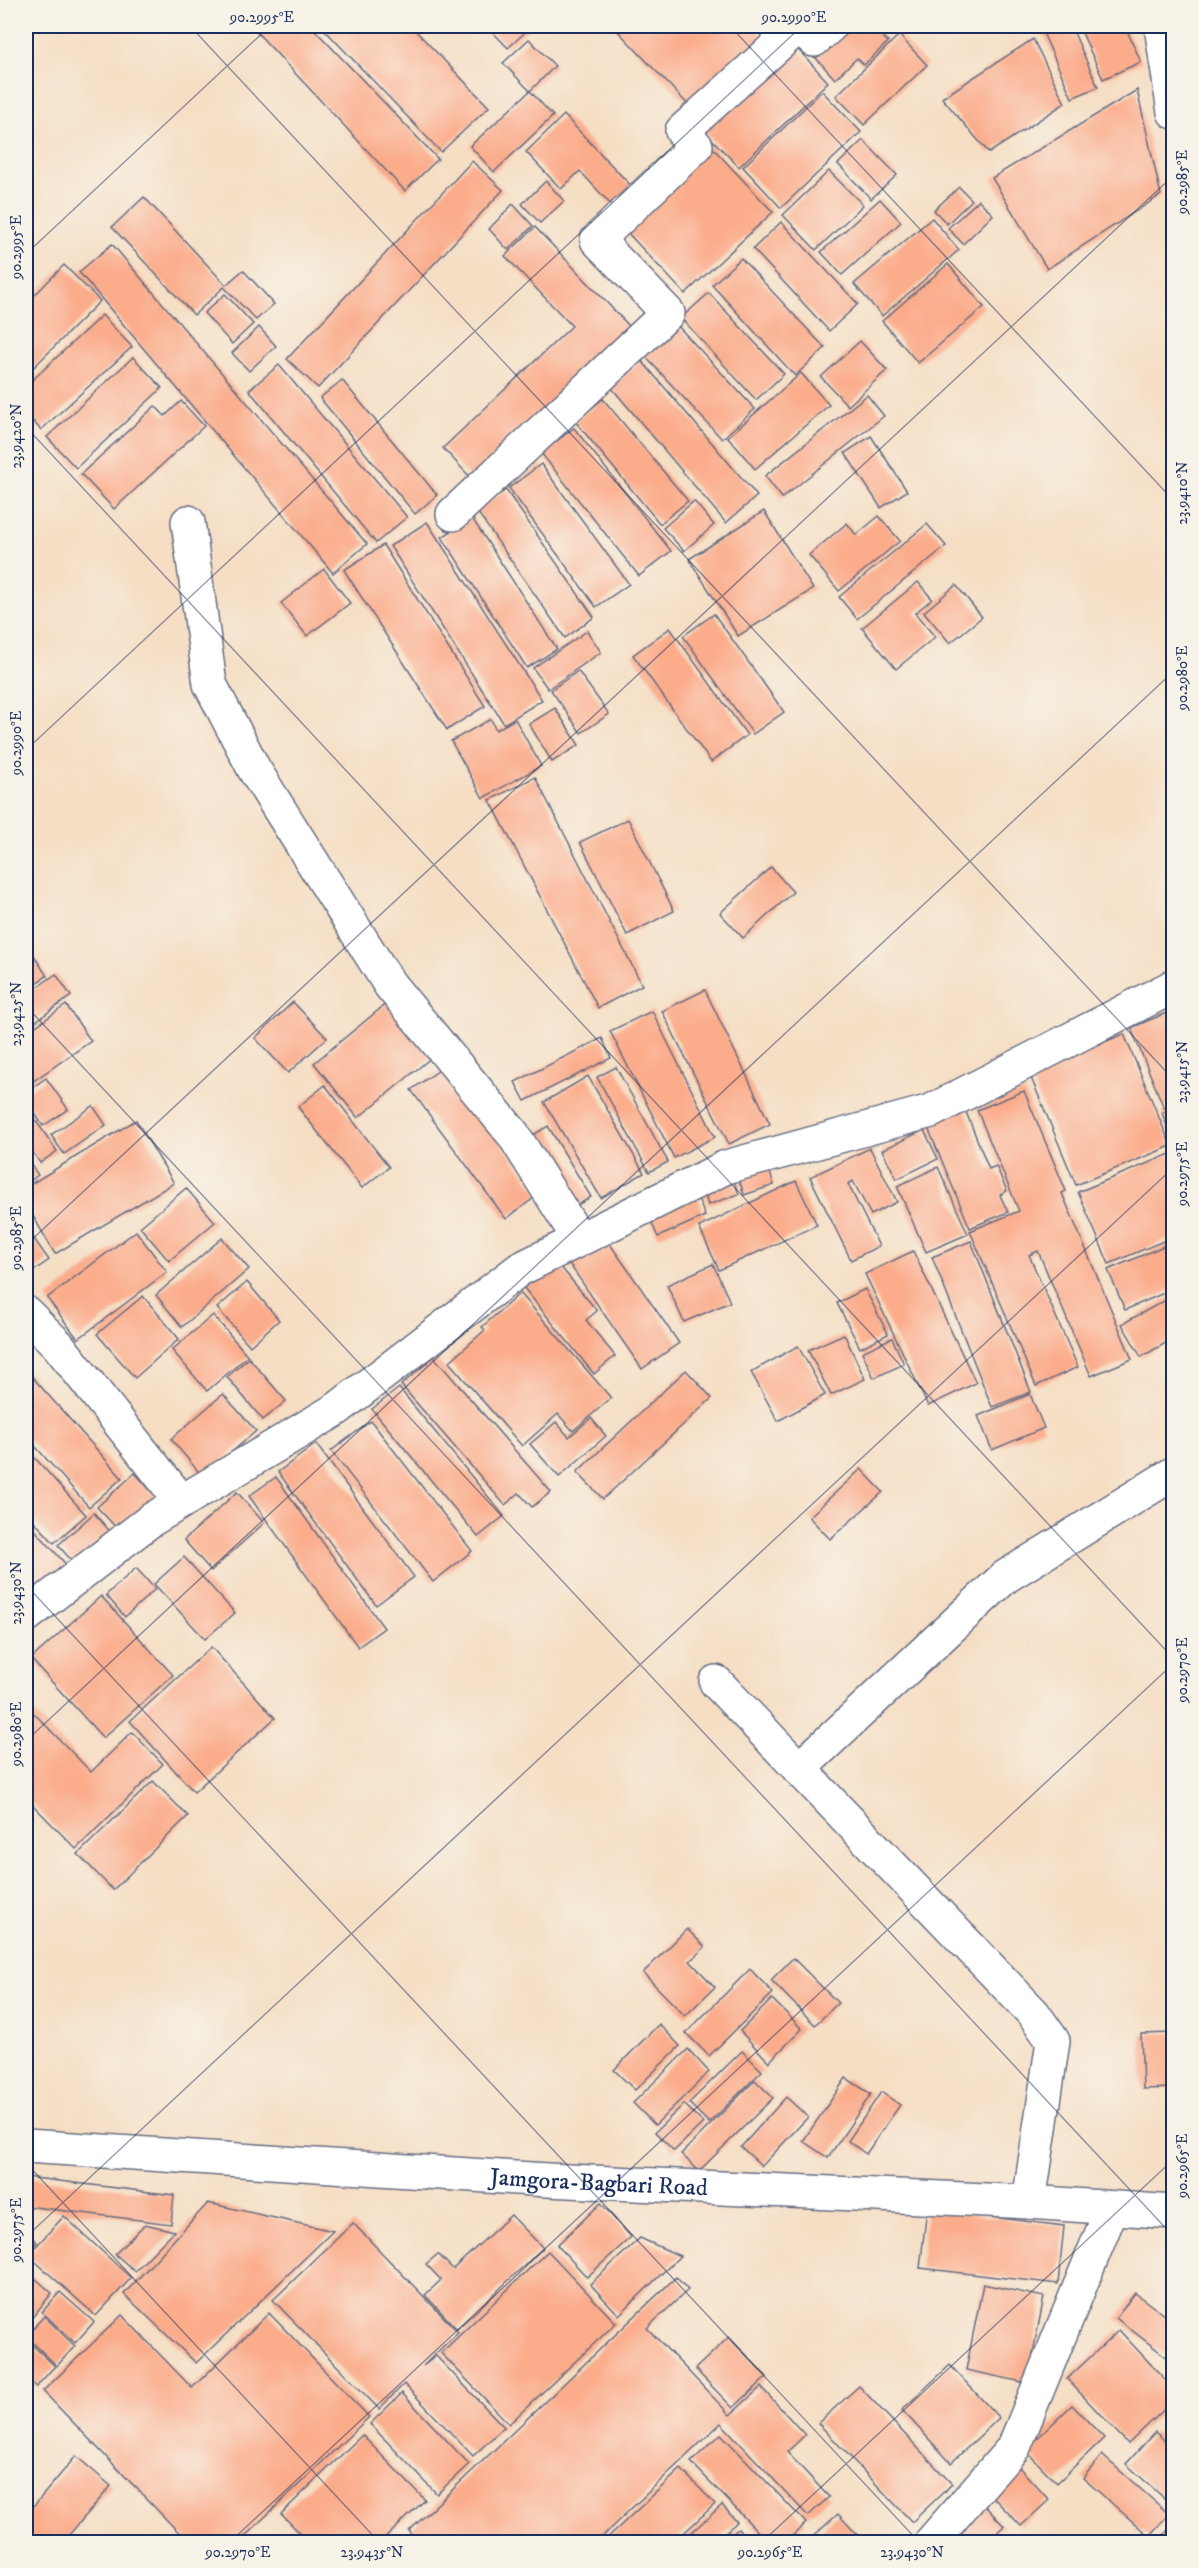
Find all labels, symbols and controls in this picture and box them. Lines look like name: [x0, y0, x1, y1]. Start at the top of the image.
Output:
text: 90.2995°E: [229, 8, 295, 27]
text: 90.2990°E: [761, 8, 827, 27]
text: 90.2985°E: [1173, 149, 1192, 215]
text: 90.2995°E: [7, 214, 26, 280]
text: 23.9420°N: [7, 403, 26, 469]
text: 23.9410°N: [1173, 461, 1192, 525]
text: 90.2980°E: [1173, 645, 1192, 711]
text: 90.2990°E: [7, 710, 26, 776]
text: 23.9425°N: [7, 982, 26, 1046]
text: 23.9415°N: [1173, 1041, 1192, 1103]
text: 90.2975°E: [1173, 1141, 1192, 1207]
text: 90.2985°E: [7, 1205, 26, 1271]
text: 23.9430°N: [7, 1561, 26, 1625]
text: 90.2970°E: [1173, 1637, 1192, 1704]
text: 90.2980°E: [7, 1701, 26, 1767]
text: 90.2965°E: [1173, 2133, 1192, 2199]
street label: Jamgora-Bagbari Road: [487, 2162, 708, 2203]
text: 90.2975°E: [7, 2197, 26, 2263]
text: 90.2970°E: [204, 2543, 271, 2562]
text: 23.9435°N: [341, 2543, 403, 2562]
text: 90.2965°E: [737, 2543, 803, 2562]
text: 23.9430°N: [880, 2543, 944, 2562]

